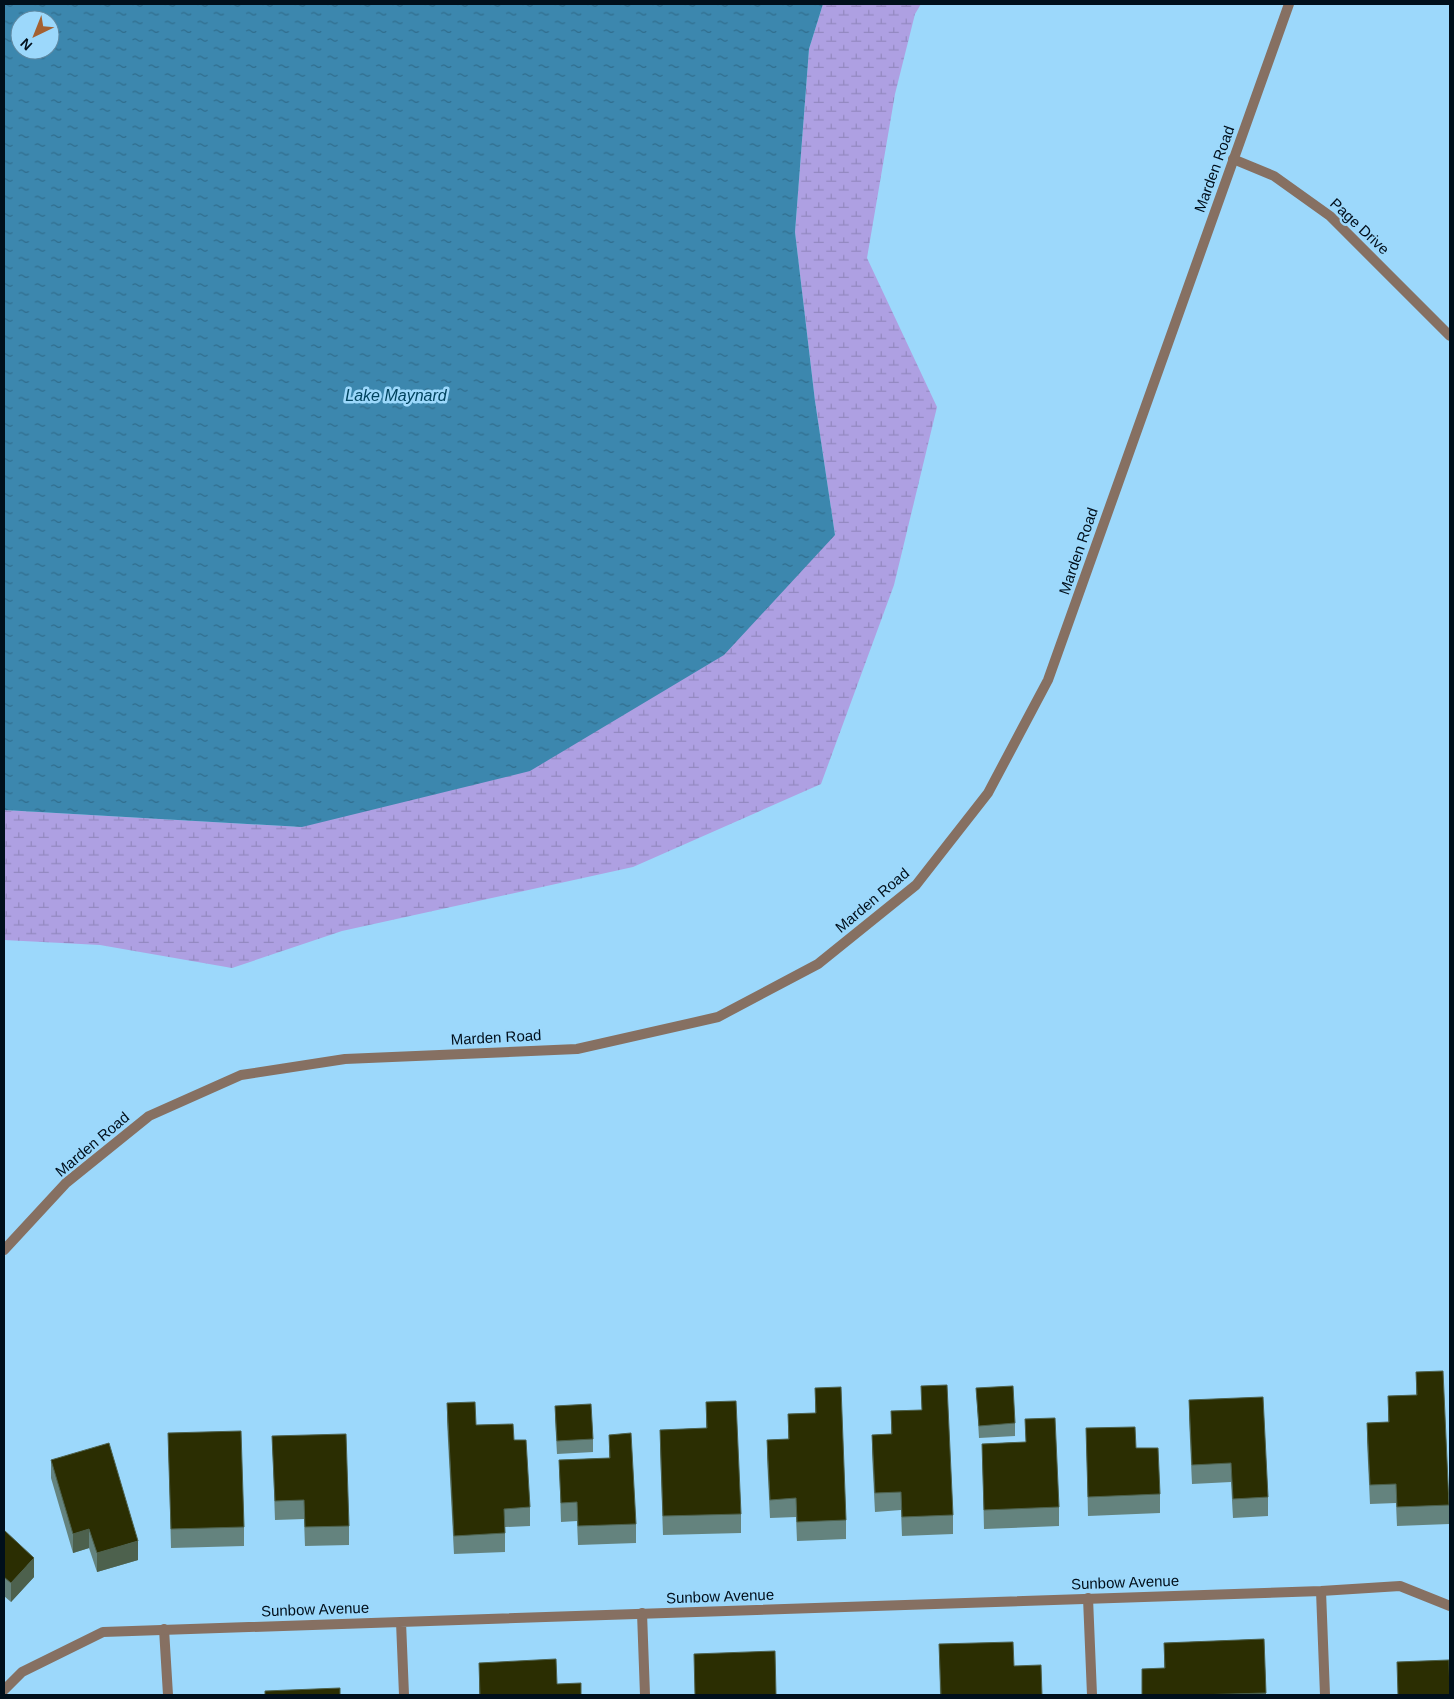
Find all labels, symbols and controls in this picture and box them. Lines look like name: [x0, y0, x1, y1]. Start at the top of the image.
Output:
north arrow: [10, 10, 60, 60]
text: N: [17, 35, 35, 54]
street label: Marden Road: [1190, 123, 1238, 215]
street label: Page Drive: [1327, 194, 1393, 258]
water label: Lake Maynard: [345, 387, 448, 404]
street label: Marden Road: [1055, 505, 1101, 597]
street label: Marden Road: [832, 864, 912, 936]
street label: Marden Road: [450, 1026, 542, 1048]
street label: Marden Road: [52, 1108, 132, 1180]
street label: Sunbow Avenue: [1071, 1572, 1179, 1592]
street label: Sunbow Avenue: [666, 1586, 774, 1606]
street label: Sunbow Avenue: [261, 1599, 369, 1619]

